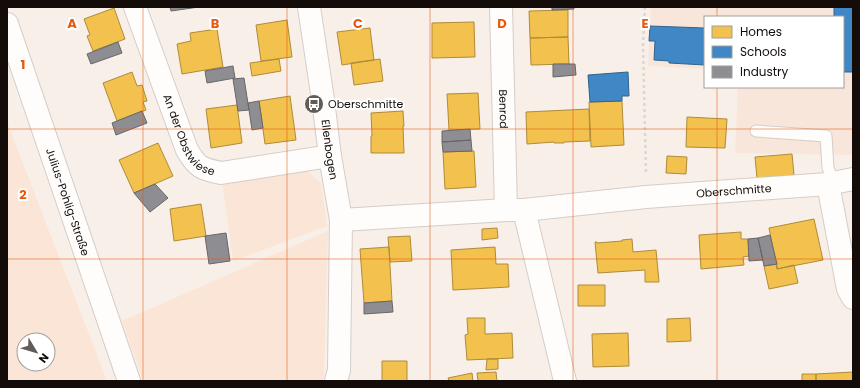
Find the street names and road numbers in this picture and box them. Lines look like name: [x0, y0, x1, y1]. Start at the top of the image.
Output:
street label: Benrod: [495, 89, 512, 129]
street label: An der Obstwiese: [159, 92, 217, 179]
street label: Ellenbogen: [317, 118, 342, 181]
street label: Julius-Pohlig-Straße: [42, 146, 94, 258]
street label: Oberschmitte: [696, 180, 772, 201]

